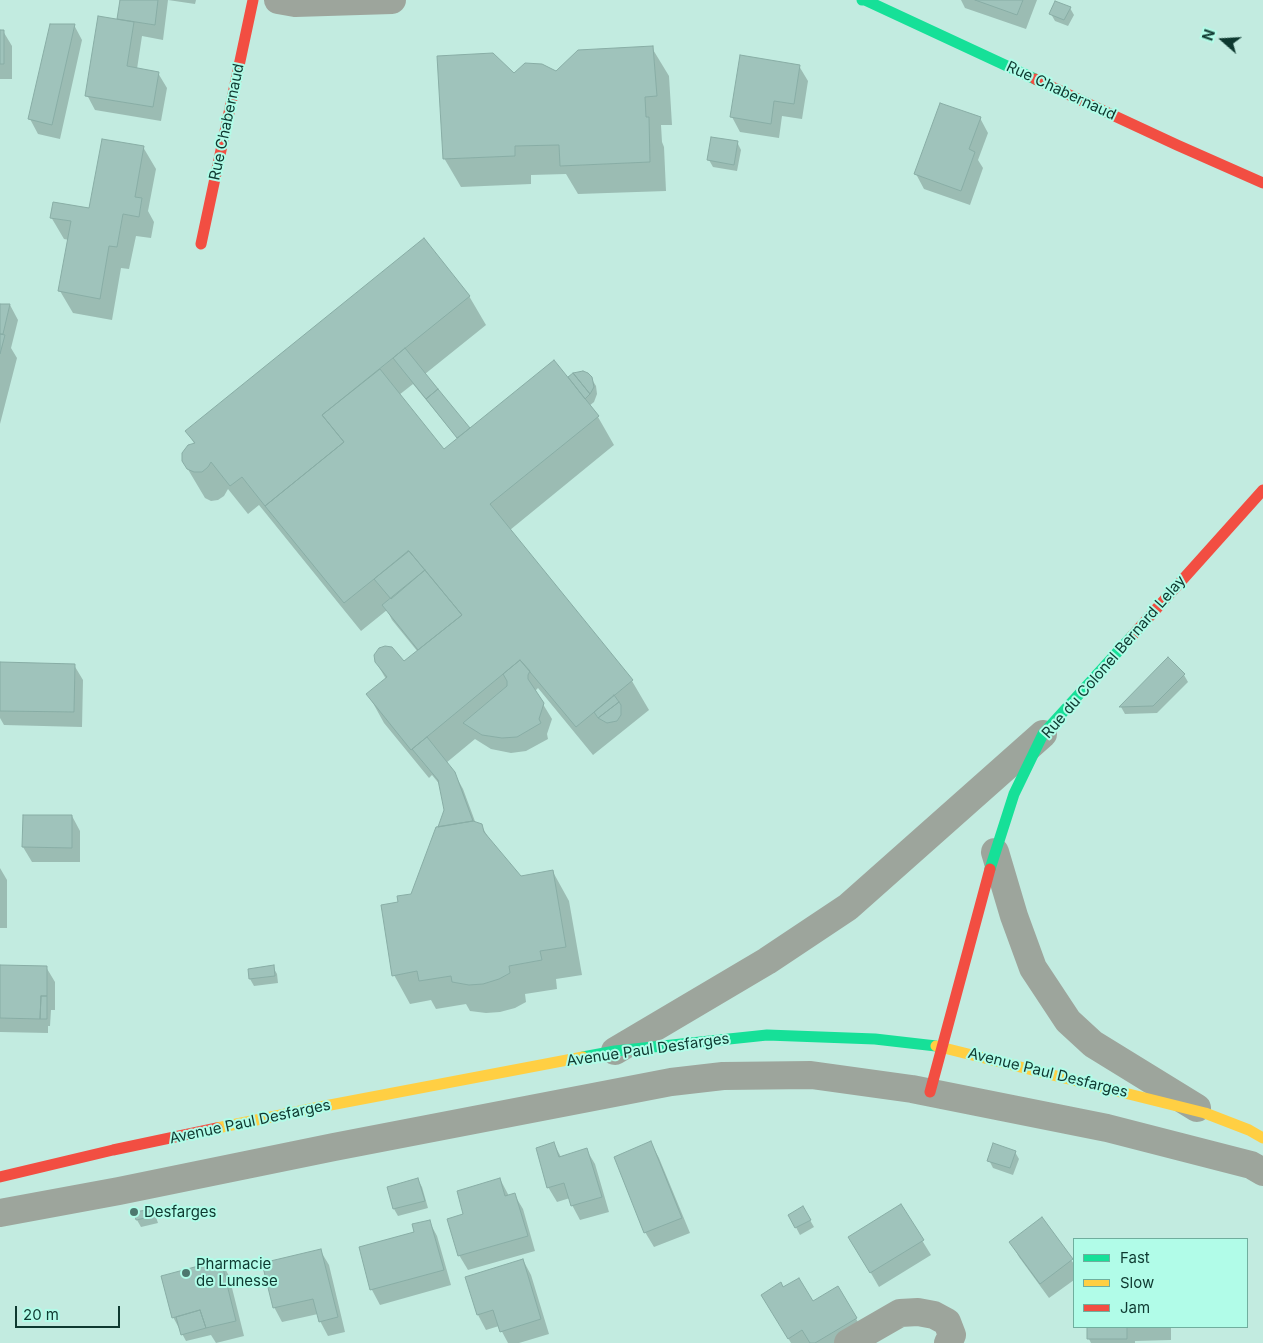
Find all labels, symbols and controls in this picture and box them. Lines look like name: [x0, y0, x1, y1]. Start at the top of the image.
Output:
north arrow: [1198, 15, 1248, 65]
text: N: [1199, 27, 1218, 43]
street label: Rue Chabernaud: [1003, 58, 1119, 124]
street label: Rue Chabernaud: [206, 62, 248, 182]
street label: Rue du Colonel Bernard Lelay: [1038, 572, 1190, 742]
street label: Avenue Paul Desfarges: [565, 1030, 731, 1070]
street label: Avenue Paul Desfarges: [966, 1044, 1130, 1102]
street label: Avenue Paul Desfarges: [168, 1096, 332, 1148]
place label: Desfarges: [144, 1203, 216, 1221]
marker: Desfarges: [128, 1206, 140, 1218]
legend: [1073, 1238, 1248, 1328]
text: Fast: [1120, 1248, 1150, 1267]
place label: Pharmacie de Lunesse: [196, 1255, 278, 1290]
marker: Pharmacie de Lunesse: [180, 1267, 192, 1279]
text: Slow: [1120, 1273, 1154, 1292]
scale bar: [18, 1296, 122, 1328]
text: Jam: [1120, 1298, 1150, 1317]
text: 20 m: [23, 1305, 59, 1324]

